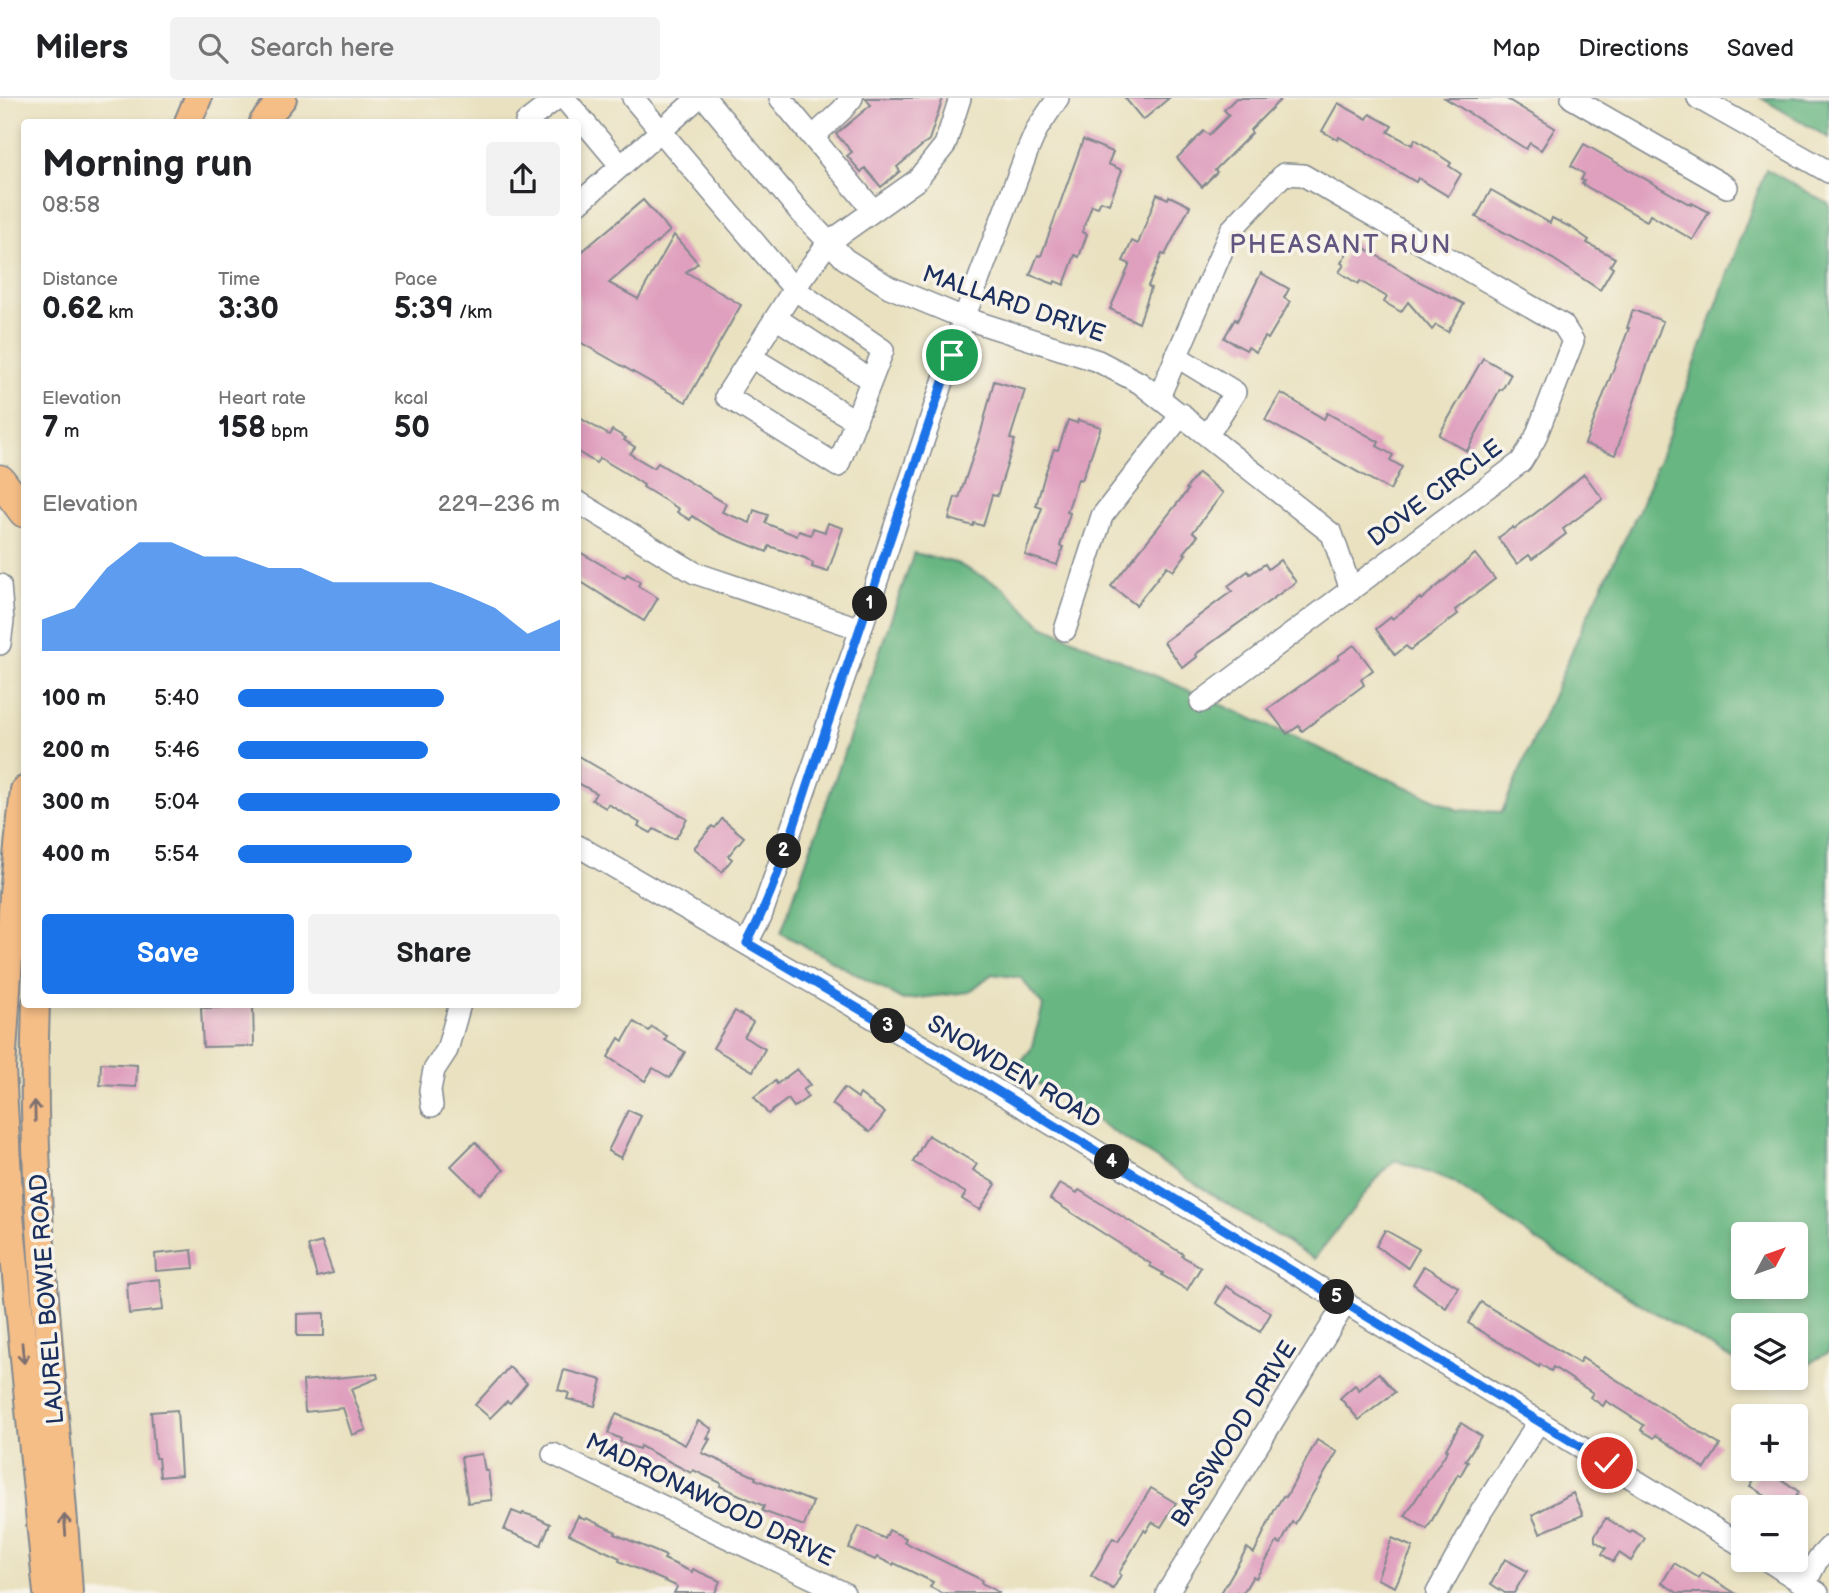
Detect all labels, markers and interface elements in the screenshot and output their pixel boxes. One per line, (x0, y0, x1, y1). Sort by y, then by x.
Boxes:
search box (170, 17, 660, 80)
text: Milers (35, 28, 128, 68)
icon: search (194, 29, 232, 67)
text: Search here (250, 33, 394, 64)
text: Map (1492, 34, 1540, 63)
text: Directions (1578, 34, 1689, 63)
text: Saved (1727, 34, 1794, 63)
text: Morning run (42, 142, 253, 187)
button: share (486, 142, 560, 216)
text: 08:58 (42, 191, 100, 219)
district label: PHEASANT RUN (1229, 230, 1453, 261)
street label: MALLARD DRIVE (919, 259, 1109, 349)
text: Distance (42, 268, 118, 291)
text: Time (218, 268, 260, 291)
text: Pace (394, 268, 437, 291)
text: 0.62 (42, 291, 103, 327)
text: 3:30 (218, 291, 279, 327)
text: 5:39 (394, 291, 454, 327)
text: km (103, 301, 134, 324)
text: /km (454, 301, 492, 324)
pin (922, 325, 982, 385)
icon: arrive (933, 336, 971, 374)
text: Elevation (42, 387, 121, 410)
text: Heart rate (218, 387, 306, 410)
text: kcal (394, 387, 428, 410)
text: 7 (42, 410, 59, 446)
text: 158 (218, 410, 266, 446)
text: 50 (394, 410, 430, 446)
text: m (59, 420, 79, 443)
text: bpm (266, 420, 309, 443)
street label: DOVE CIRCLE (1362, 433, 1508, 553)
text: Elevation (42, 490, 138, 518)
text: 229–236 m (438, 490, 560, 518)
pin: 1 (852, 587, 888, 622)
text: 1 (866, 592, 874, 615)
text: 100 m (42, 684, 106, 712)
text: 5:40 (154, 684, 199, 712)
text: 200 m (42, 736, 110, 764)
text: 5:46 (154, 736, 200, 764)
text: 300 m (42, 788, 110, 816)
text: 5:04 (154, 788, 199, 816)
pin: 2 (766, 834, 802, 868)
text: 2 (778, 839, 789, 862)
text: 400 m (42, 840, 110, 868)
text: 5:54 (154, 840, 199, 868)
button: Save (42, 914, 294, 994)
button: Share (308, 914, 560, 994)
pin: 3 (870, 1009, 906, 1044)
street label: SNOWDEN ROAD (922, 1009, 1106, 1135)
text: 3 (882, 1014, 893, 1037)
one-way arrow (28, 1100, 41, 1123)
pin: 4 (1094, 1144, 1130, 1180)
text: 4 (1106, 1150, 1117, 1173)
street label: LAUREL BOWIE ROAD (24, 1173, 70, 1425)
north arrow (1731, 1222, 1808, 1298)
map controls (1731, 1222, 1808, 1572)
pin: 5 (1320, 1280, 1354, 1314)
text: 5 (1331, 1285, 1342, 1308)
button: layers (1731, 1313, 1808, 1390)
street label: BASSWOOD DRIVE (1165, 1336, 1303, 1532)
one-way arrow (17, 1341, 30, 1364)
button: + (1731, 1404, 1808, 1481)
street label: MADRONAWOOD DRIVE (581, 1427, 839, 1573)
pin (1577, 1433, 1637, 1493)
icon: check (1588, 1444, 1626, 1482)
button: − (1731, 1495, 1808, 1572)
one-way arrow (58, 1514, 71, 1537)

